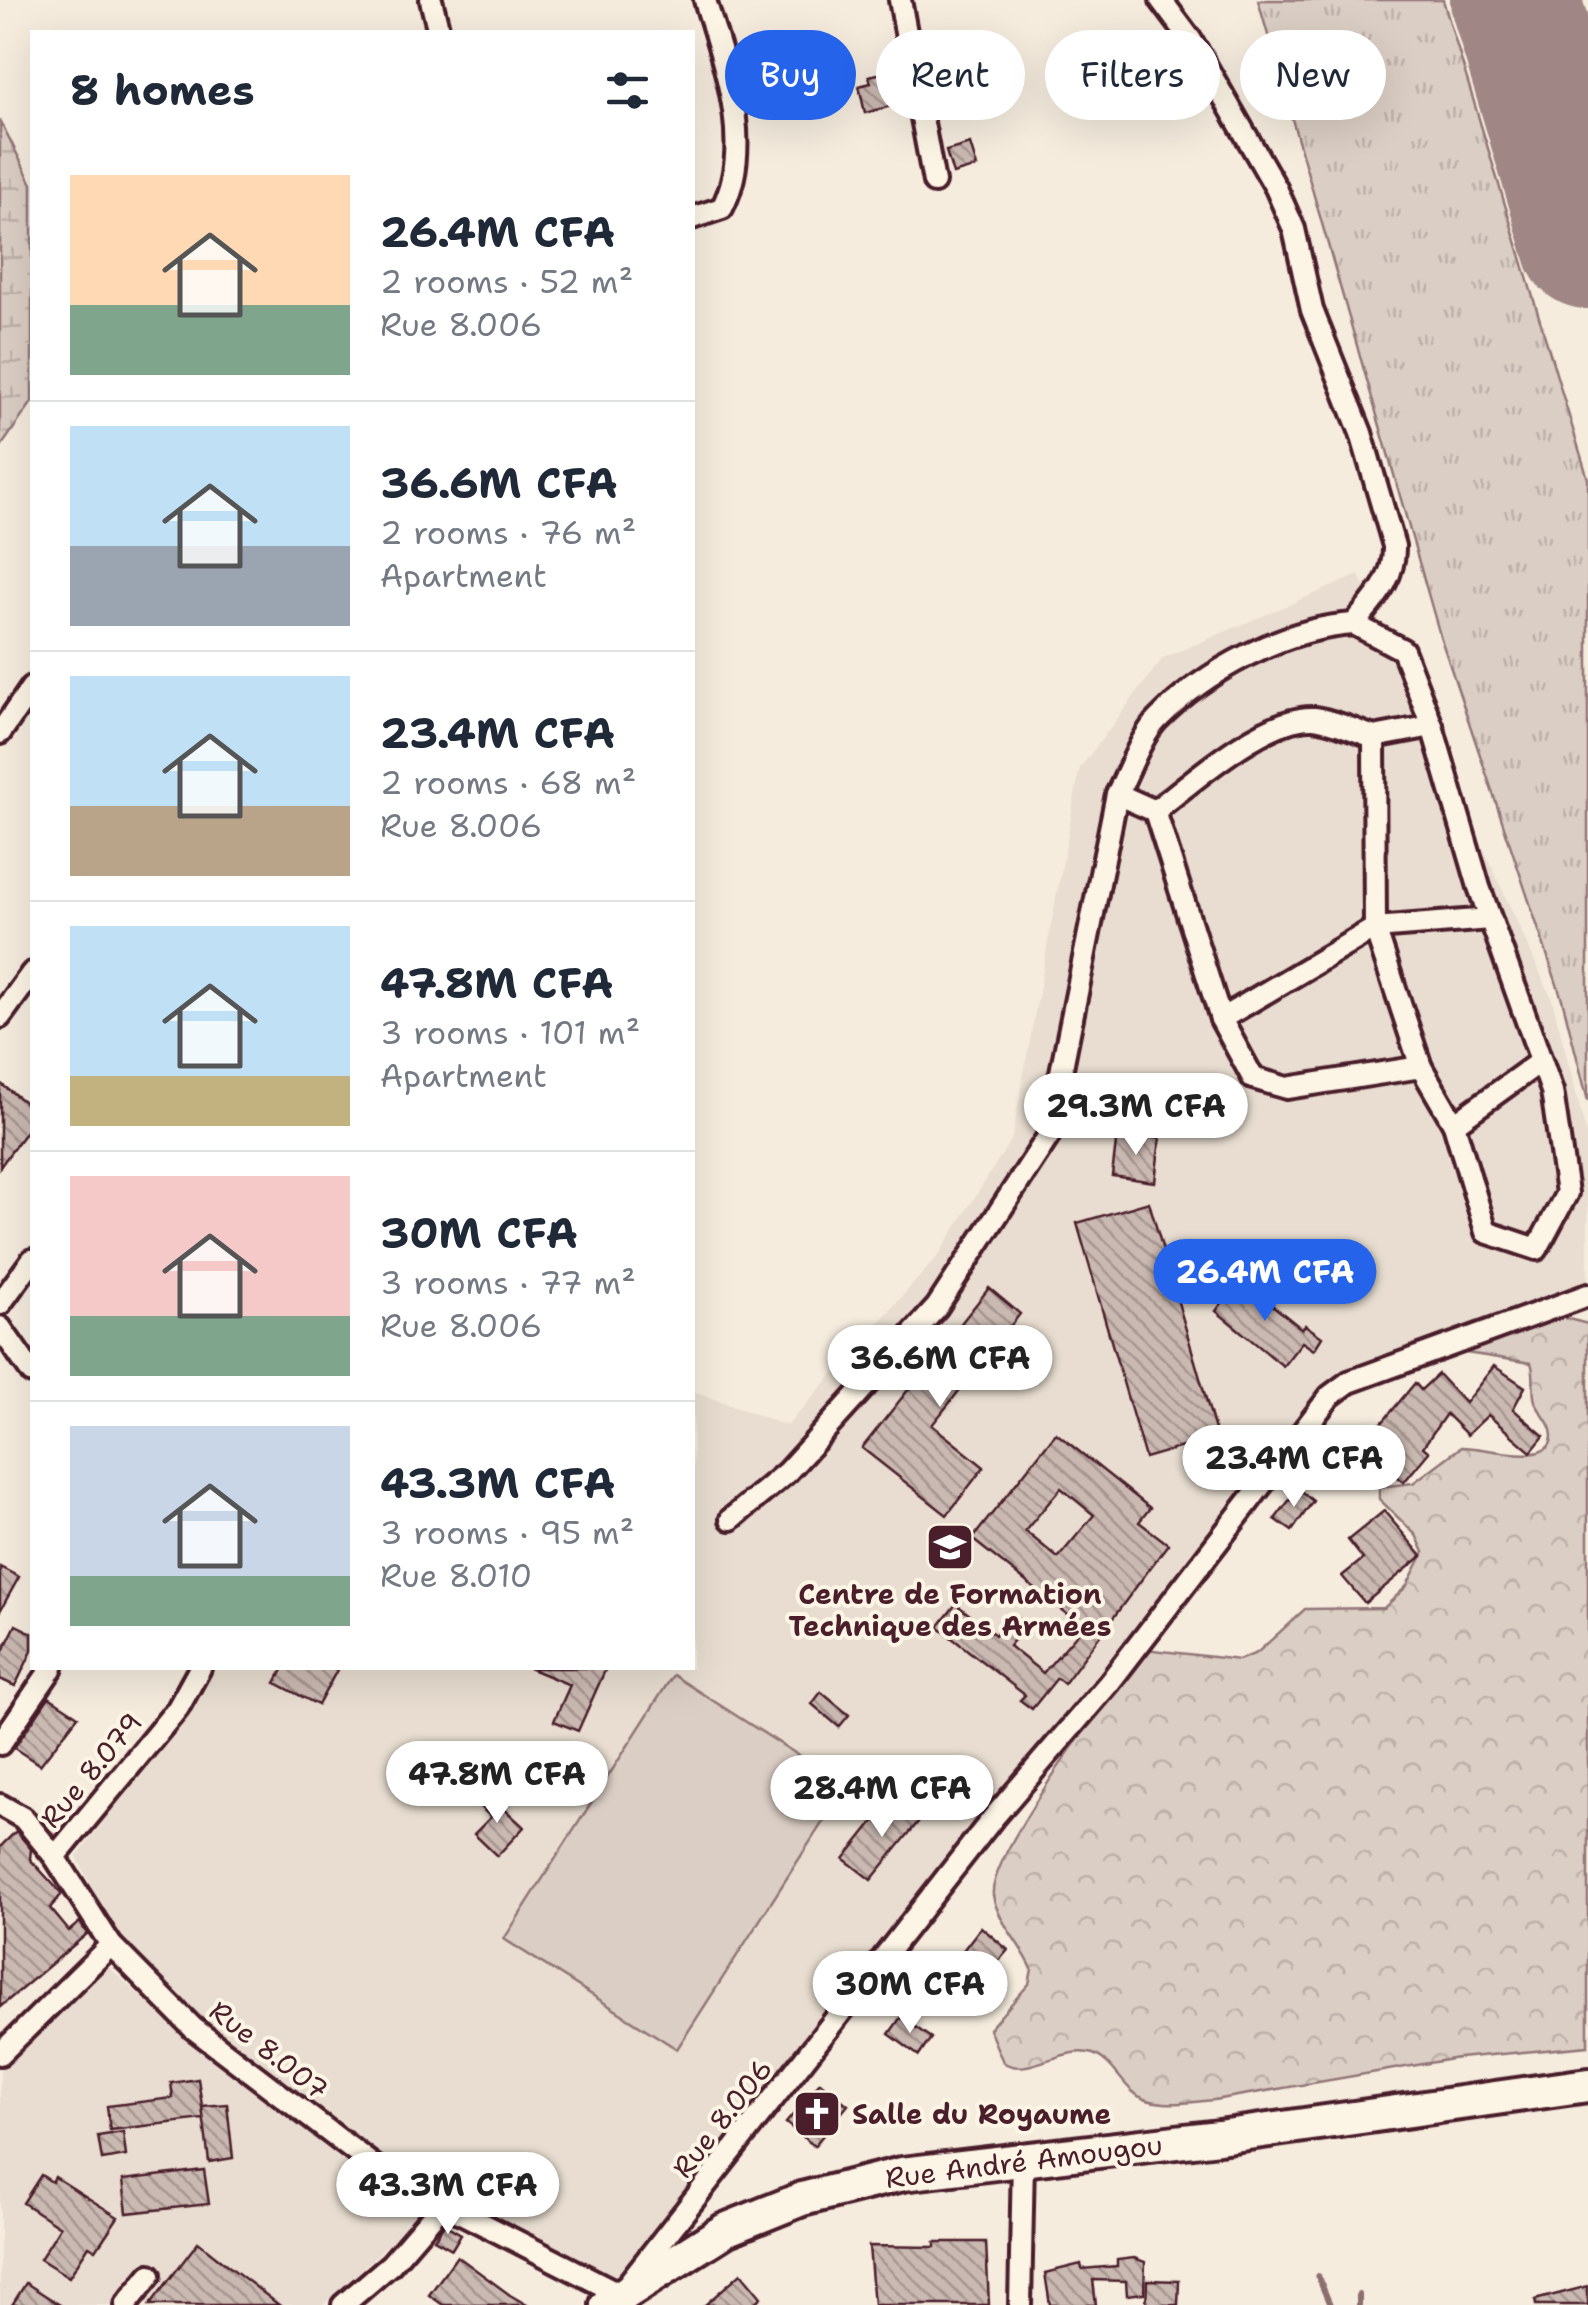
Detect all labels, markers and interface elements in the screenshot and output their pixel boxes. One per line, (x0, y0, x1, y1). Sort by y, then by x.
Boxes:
chip: Buy (725, 30, 856, 120)
chip: Rent (876, 30, 1025, 120)
chip: Filters (1045, 30, 1220, 120)
chip: New (1240, 30, 1386, 120)
text: 8 homes (70, 62, 255, 118)
icon: filters (600, 63, 655, 118)
text: 26.4M CFA (380, 204, 615, 260)
icon: home (150, 215, 270, 335)
text: 2 rooms · 52 m² (380, 260, 633, 303)
text: Rue 8.006 (380, 303, 542, 346)
text: 36.6M CFA (380, 455, 618, 511)
icon: home (150, 466, 270, 586)
text: 2 rooms · 76 m² (380, 511, 636, 554)
text: Apartment (380, 554, 547, 597)
text: 23.4M CFA (380, 705, 615, 761)
icon: home (150, 716, 270, 836)
text: 2 rooms · 68 m² (380, 761, 636, 804)
text: Rue 8.006 (380, 804, 542, 847)
text: 47.8M CFA (380, 955, 614, 1011)
icon: home (150, 966, 270, 1086)
text: 3 rooms · 101 m² (380, 1011, 640, 1054)
text: Apartment (380, 1054, 547, 1097)
pin: 29.3M CFA (1022, 1073, 1250, 1158)
text: 29.3M CFA (1046, 1084, 1226, 1127)
text: 30M CFA (380, 1205, 578, 1261)
icon: home (150, 1216, 270, 1336)
pin: 26.4M CFA (1151, 1239, 1379, 1324)
text: 26.4M CFA (1175, 1250, 1355, 1293)
text: 3 rooms · 77 m² (380, 1261, 636, 1304)
text: Rue 8.006 (380, 1304, 542, 1347)
pin: 36.6M CFA (826, 1325, 1054, 1410)
text: 36.6M CFA (849, 1336, 1031, 1379)
pin: 23.4M CFA (1180, 1425, 1408, 1510)
text: 23.4M CFA (1204, 1436, 1384, 1479)
text: 43.3M CFA (380, 1455, 616, 1511)
icon: home (150, 1466, 270, 1586)
text: 3 rooms · 95 m² (380, 1511, 634, 1554)
school or university icon: Centre de Formation Technique des Armées (924, 1521, 976, 1573)
text: Rue 8.010 (380, 1554, 532, 1597)
place label: Centre de Formation Technique des Armées (789, 1575, 1111, 1645)
street label: Rue 8.079 (31, 1704, 151, 1836)
pin: 47.8M CFA (383, 1741, 611, 1826)
text: 47.8M CFA (408, 1752, 586, 1795)
pin: 28.4M CFA (768, 1755, 996, 1840)
text: 28.4M CFA (792, 1766, 972, 1809)
pin: 30M CFA (818, 1951, 1002, 2036)
text: 30M CFA (835, 1962, 985, 2005)
street label: Rue 8.007 (202, 1992, 336, 2108)
street label: Rue 8.006 (663, 2050, 781, 2186)
church icon: Salle du Royaume (791, 2088, 843, 2140)
place label: Salle du Royaume (852, 2095, 1111, 2133)
street label: Rue André Amougou (883, 2125, 1165, 2197)
pin: 43.3M CFA (334, 2152, 562, 2237)
text: 43.3M CFA (358, 2163, 538, 2206)

